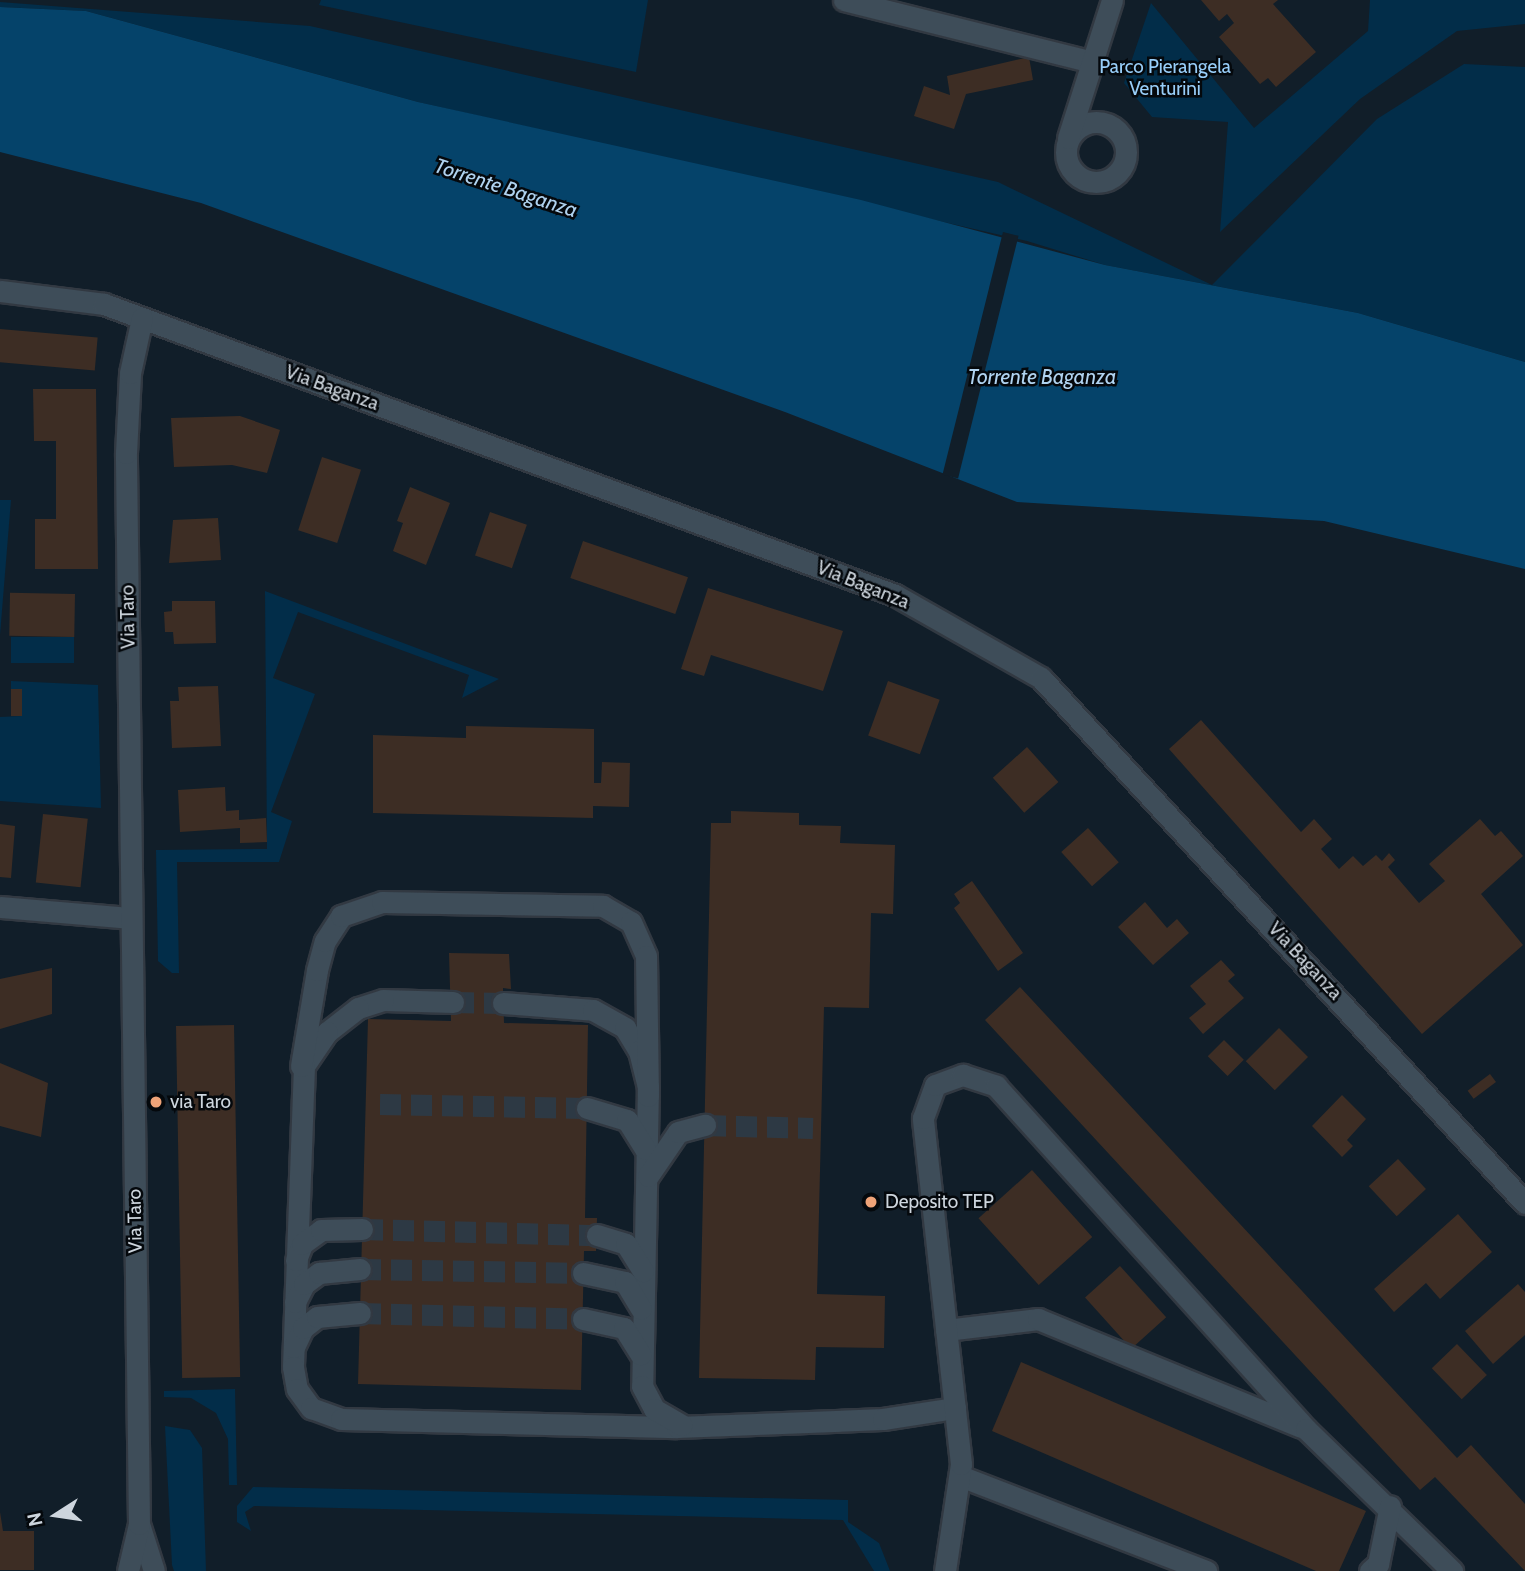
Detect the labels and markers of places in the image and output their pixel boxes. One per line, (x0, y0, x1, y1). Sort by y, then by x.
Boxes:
place label: via Taro (170, 1091, 231, 1113)
marker: via Taro (148, 1094, 164, 1110)
place label: Deposito TEP (885, 1191, 994, 1213)
marker: Deposito TEP (863, 1194, 879, 1210)

